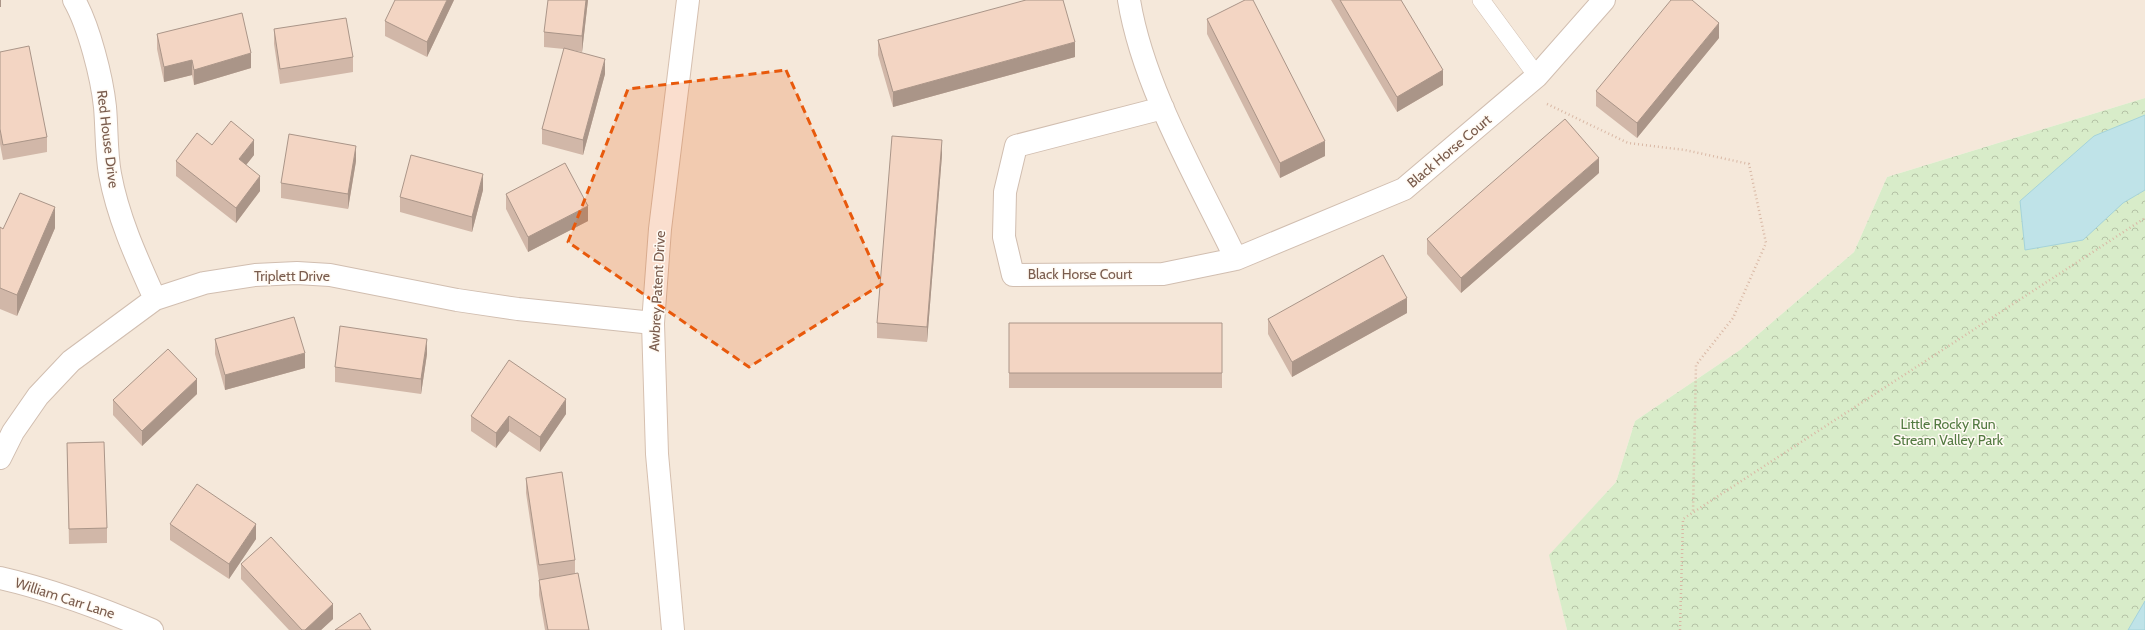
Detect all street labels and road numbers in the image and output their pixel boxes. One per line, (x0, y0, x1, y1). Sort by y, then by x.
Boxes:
street label: Red House Drive (93, 89, 123, 189)
street label: Black Horse Court (1403, 110, 1495, 192)
street label: Awbrey Patent Drive (645, 230, 669, 352)
street label: Black Horse Court (1028, 265, 1133, 283)
street label: Triplett Drive (254, 267, 330, 285)
street label: William Carr Lane (13, 573, 117, 623)

